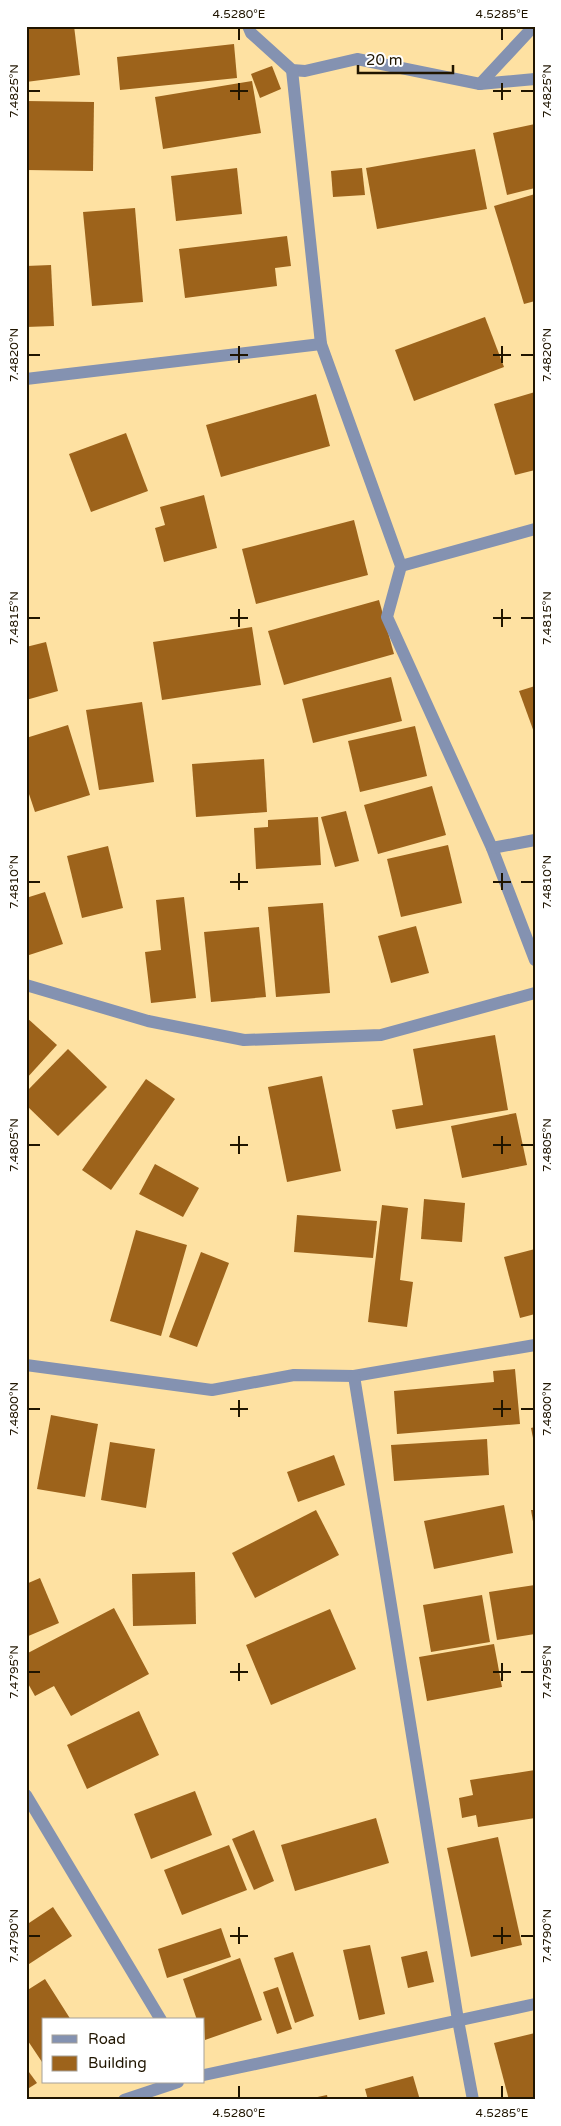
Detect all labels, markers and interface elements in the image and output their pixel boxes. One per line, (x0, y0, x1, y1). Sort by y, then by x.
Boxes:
text: 4.5280°E (213, 7, 266, 21)
text: 4.5285°E (476, 7, 529, 21)
scale bar (358, 42, 454, 74)
text: 20 m (366, 51, 403, 69)
text: 7.4825°N (7, 64, 21, 118)
text: 7.4825°N (540, 64, 554, 118)
text: 7.4820°N (7, 328, 21, 382)
text: 7.4820°N (540, 328, 554, 382)
text: 7.4815°N (7, 591, 21, 645)
text: 7.4815°N (540, 591, 554, 645)
text: 7.4810°N (7, 855, 21, 909)
text: 7.4810°N (540, 855, 554, 909)
text: 7.4805°N (7, 1118, 21, 1172)
text: 7.4805°N (540, 1118, 554, 1172)
text: 7.4800°N (7, 1382, 21, 1436)
text: 7.4800°N (540, 1382, 554, 1436)
text: 7.4795°N (7, 1645, 21, 1699)
text: 7.4795°N (540, 1645, 554, 1699)
text: 7.4790°N (7, 1909, 21, 1963)
text: 7.4790°N (540, 1909, 554, 1963)
legend (42, 2018, 205, 2084)
text: Road (88, 2030, 126, 2048)
text: Building (88, 2054, 147, 2072)
text: 4.5280°E (213, 2106, 266, 2120)
text: 4.5285°E (476, 2106, 529, 2120)

